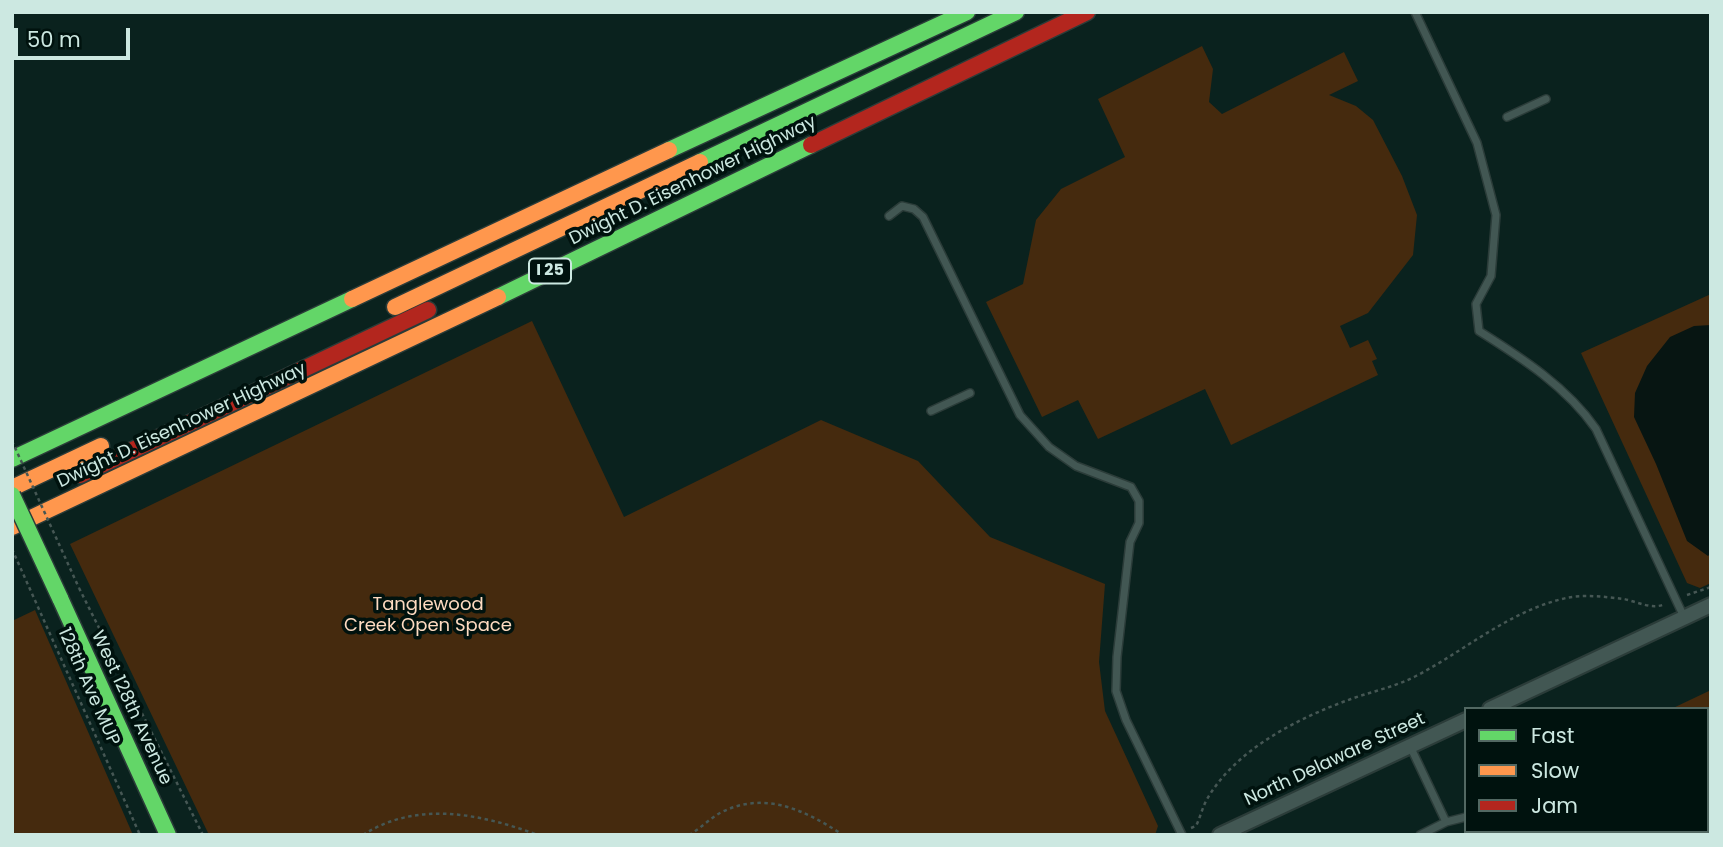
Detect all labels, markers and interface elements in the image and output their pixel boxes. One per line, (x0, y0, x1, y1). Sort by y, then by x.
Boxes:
scale bar (18, 14, 133, 58)
text: 50 m (27, 25, 81, 54)
street label: Dwight D. Eisenhower Highway (566, 112, 820, 250)
road number: I 25 (529, 258, 571, 284)
street label: Dwight D. Eisenhower Highway (54, 359, 310, 493)
park label: Tanglewood Creek Open Space (344, 594, 512, 636)
street label: 128th Ave MUP (52, 625, 124, 749)
street label: West 128th Avenue (86, 628, 176, 788)
legend (1464, 707, 1709, 833)
street label: North Delaware Street (1241, 709, 1429, 811)
text: Fast (1531, 721, 1574, 750)
text: Slow (1531, 756, 1579, 785)
text: Jam (1531, 791, 1578, 820)

